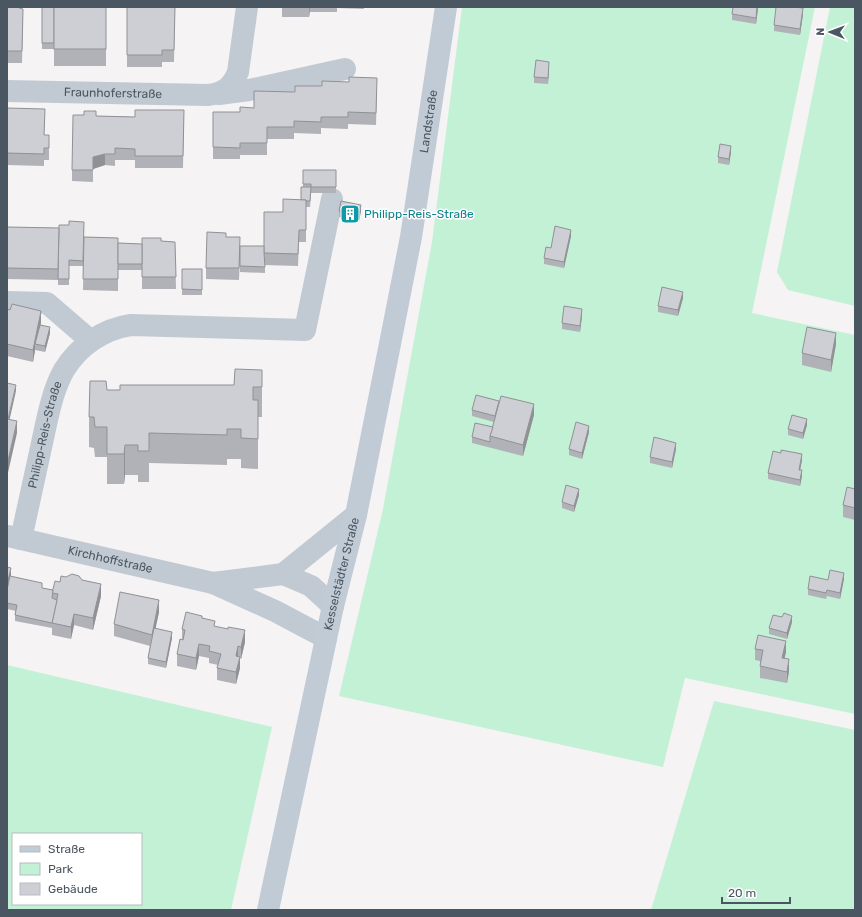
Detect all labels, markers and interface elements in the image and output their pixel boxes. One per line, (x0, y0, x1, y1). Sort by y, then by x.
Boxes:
north arrow (810, 12, 850, 52)
text: N (814, 28, 827, 36)
street label: Fraunhoferstraße (64, 85, 162, 101)
street label: Landstraße (417, 89, 440, 154)
building icon: Philipp-Reis-Straße (339, 203, 361, 225)
place label: Philipp-Reis-Straße (364, 207, 474, 221)
street label: Philipp-Reis-Straße (25, 379, 65, 490)
street label: Kesselstädter Straße (321, 516, 362, 632)
street label: Kirchhoffstraße (67, 543, 154, 576)
legend (12, 833, 142, 905)
text: Straße (48, 842, 85, 856)
text: Park (48, 862, 74, 876)
scale bar (722, 879, 790, 905)
text: Gebäude (48, 882, 98, 896)
text: 20 m (728, 886, 756, 900)

